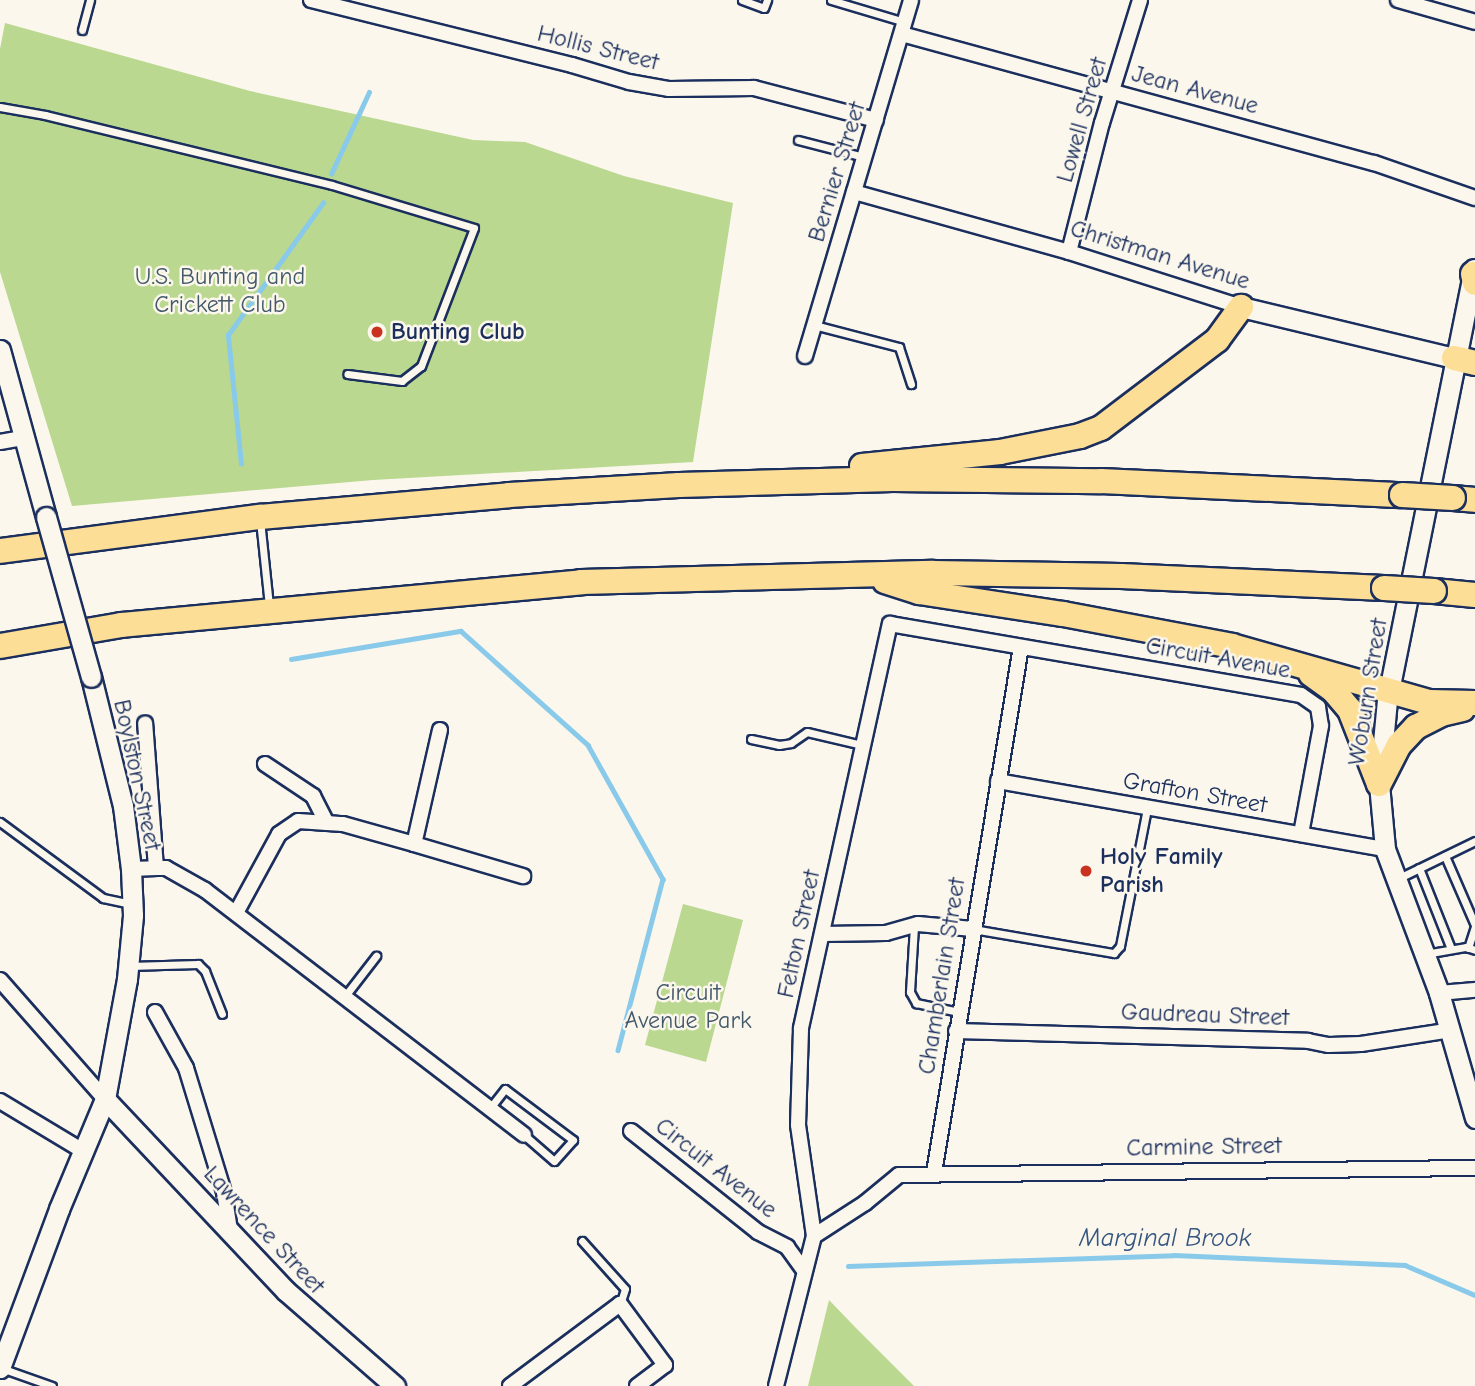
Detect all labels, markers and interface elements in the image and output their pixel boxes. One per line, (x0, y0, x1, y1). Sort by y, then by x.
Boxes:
street label: Hollis Street (534, 19, 662, 77)
street label: Lowell Street (1050, 54, 1114, 186)
street label: Jean Avenue (1129, 59, 1261, 121)
street label: Bernier Street (802, 99, 872, 245)
street label: Christman Avenue (1067, 214, 1253, 296)
park label: U.S. Bunting and Crickett Club (135, 263, 305, 319)
place label: Bunting Club (391, 318, 525, 346)
marker: Bunting Club (369, 324, 385, 340)
street label: Woburn Street (1342, 616, 1394, 768)
street label: Circuit Avenue (1143, 631, 1293, 685)
street label: Boylston Street (107, 697, 167, 853)
street label: Grafton Street (1121, 766, 1269, 820)
place label: Holy Family Parish (1100, 843, 1222, 899)
marker: Holy Family Parish (1078, 863, 1094, 879)
street label: Felton Street (771, 867, 827, 1001)
street label: Chamberlain Street (912, 876, 972, 1076)
park label: Circuit Avenue Park (624, 979, 752, 1035)
street label: Gaudreau Street (1120, 998, 1290, 1032)
street label: Circuit Avenue (650, 1112, 782, 1224)
street label: Carmine Street (1126, 1131, 1282, 1163)
street label: Lawrence Street (197, 1160, 331, 1300)
water label: Marginal Brook (1079, 1223, 1251, 1255)

